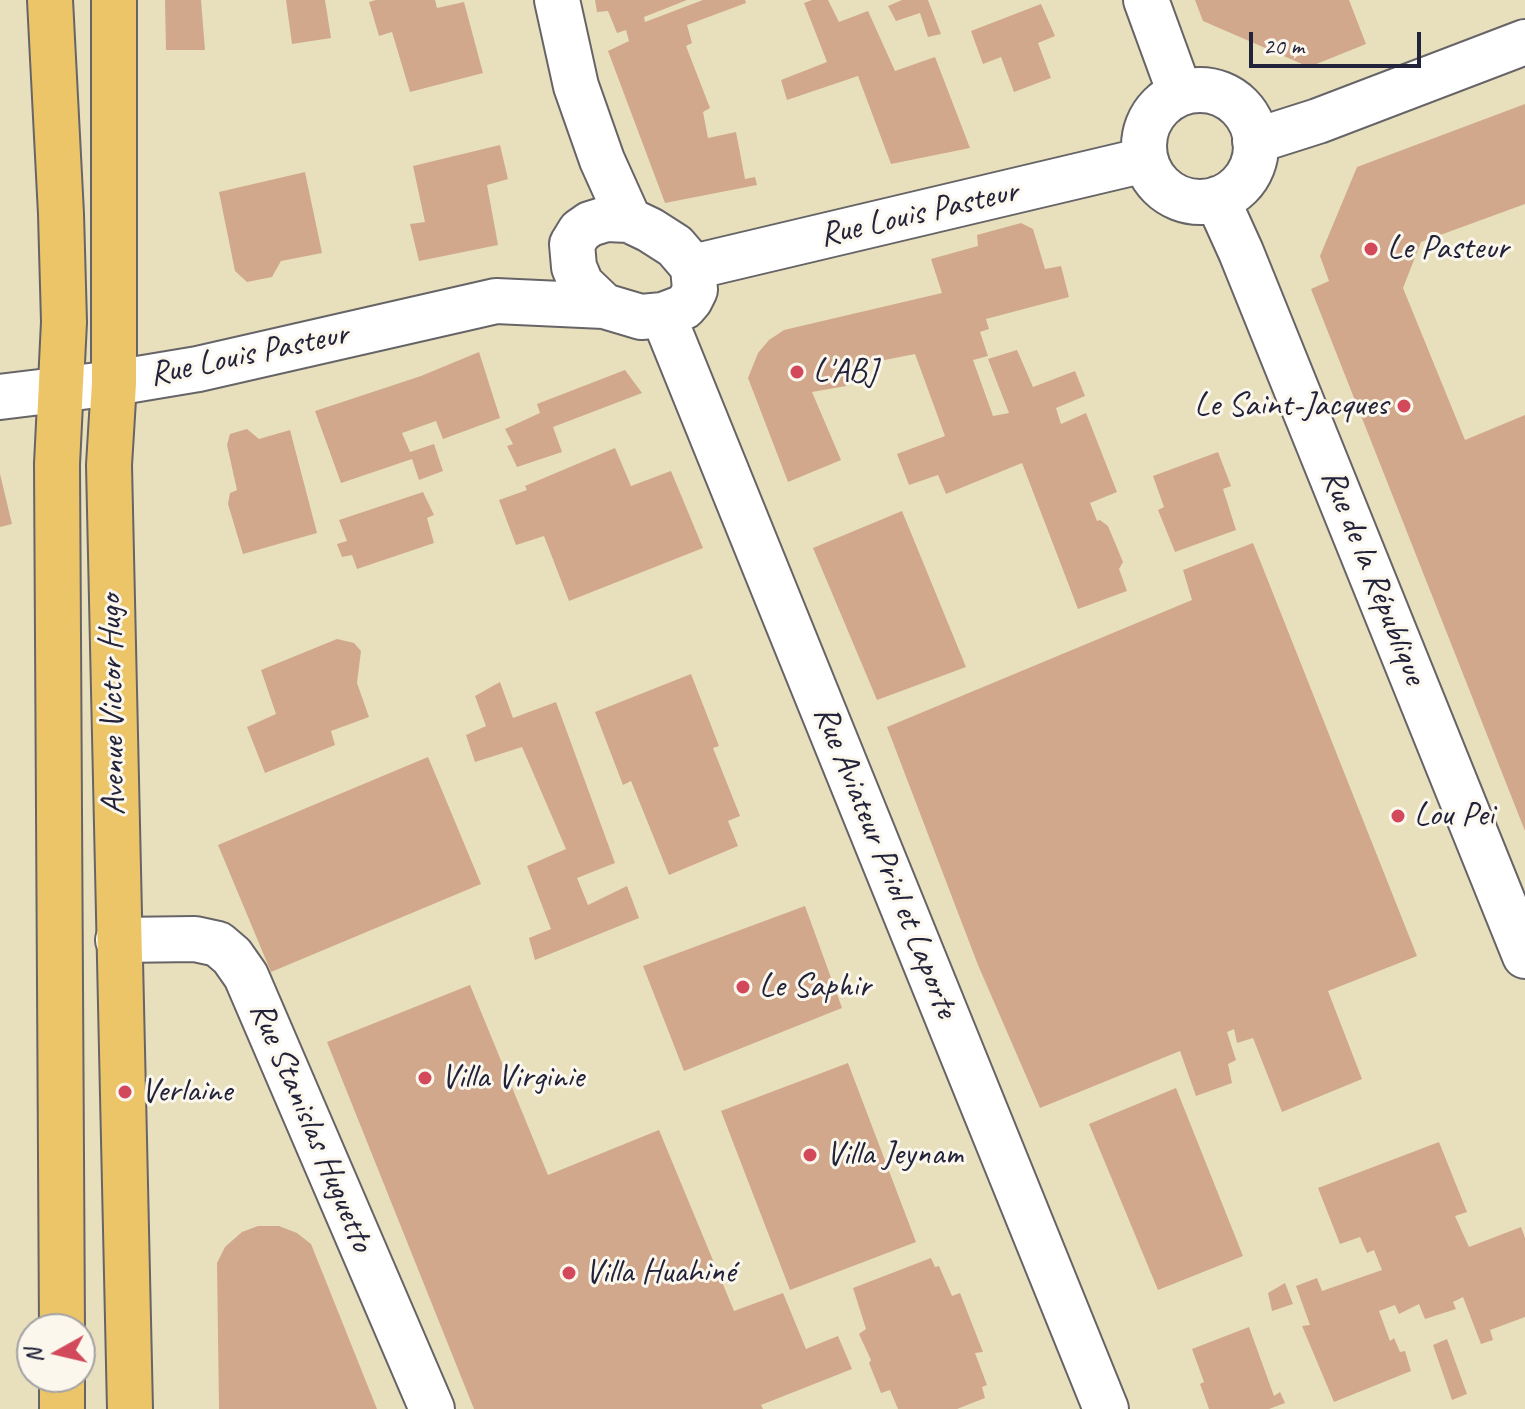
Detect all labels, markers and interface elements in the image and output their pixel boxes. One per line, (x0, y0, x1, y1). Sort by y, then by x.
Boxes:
scale bar (1253, 16, 1425, 66)
text: 20 m (1263, 31, 1304, 61)
street label: Rue Louis Pasteur (816, 171, 1022, 257)
place label: Le Pasteur (1387, 229, 1509, 269)
marker: Le Pasteur (1362, 240, 1380, 258)
street label: Rue Louis Pasteur (146, 314, 352, 396)
place label: L'ABJ (813, 352, 877, 392)
marker: L'ABJ (788, 363, 806, 381)
place label: Le Saint-Jacques (1194, 386, 1388, 426)
marker: Le Saint-Jacques (1395, 397, 1413, 415)
street label: Rue de la République (1311, 464, 1435, 690)
street label: Avenue Victor Hugo (91, 594, 135, 816)
street label: Rue Aviateur Priol et Laporte (804, 700, 966, 1024)
place label: Lou Pei (1414, 796, 1494, 836)
marker: Lou Pei (1389, 807, 1407, 825)
place label: Le Saphir (759, 967, 871, 1007)
marker: Le Saphir (734, 978, 752, 996)
street label: Rue Stanislas Huguetto (240, 996, 382, 1258)
place label: Villa Virginie (441, 1058, 584, 1098)
marker: Villa Virginie (416, 1069, 434, 1087)
place label: Verlaine (141, 1072, 232, 1112)
marker: Verlaine (116, 1083, 134, 1101)
place label: Villa Jeynam (826, 1135, 963, 1175)
marker: Villa Jeynam (801, 1146, 819, 1164)
place label: Villa Huahiné (585, 1253, 735, 1293)
marker: Villa Huahiné (560, 1264, 578, 1282)
north arrow (16, 1313, 96, 1393)
text: N (19, 1347, 49, 1365)

